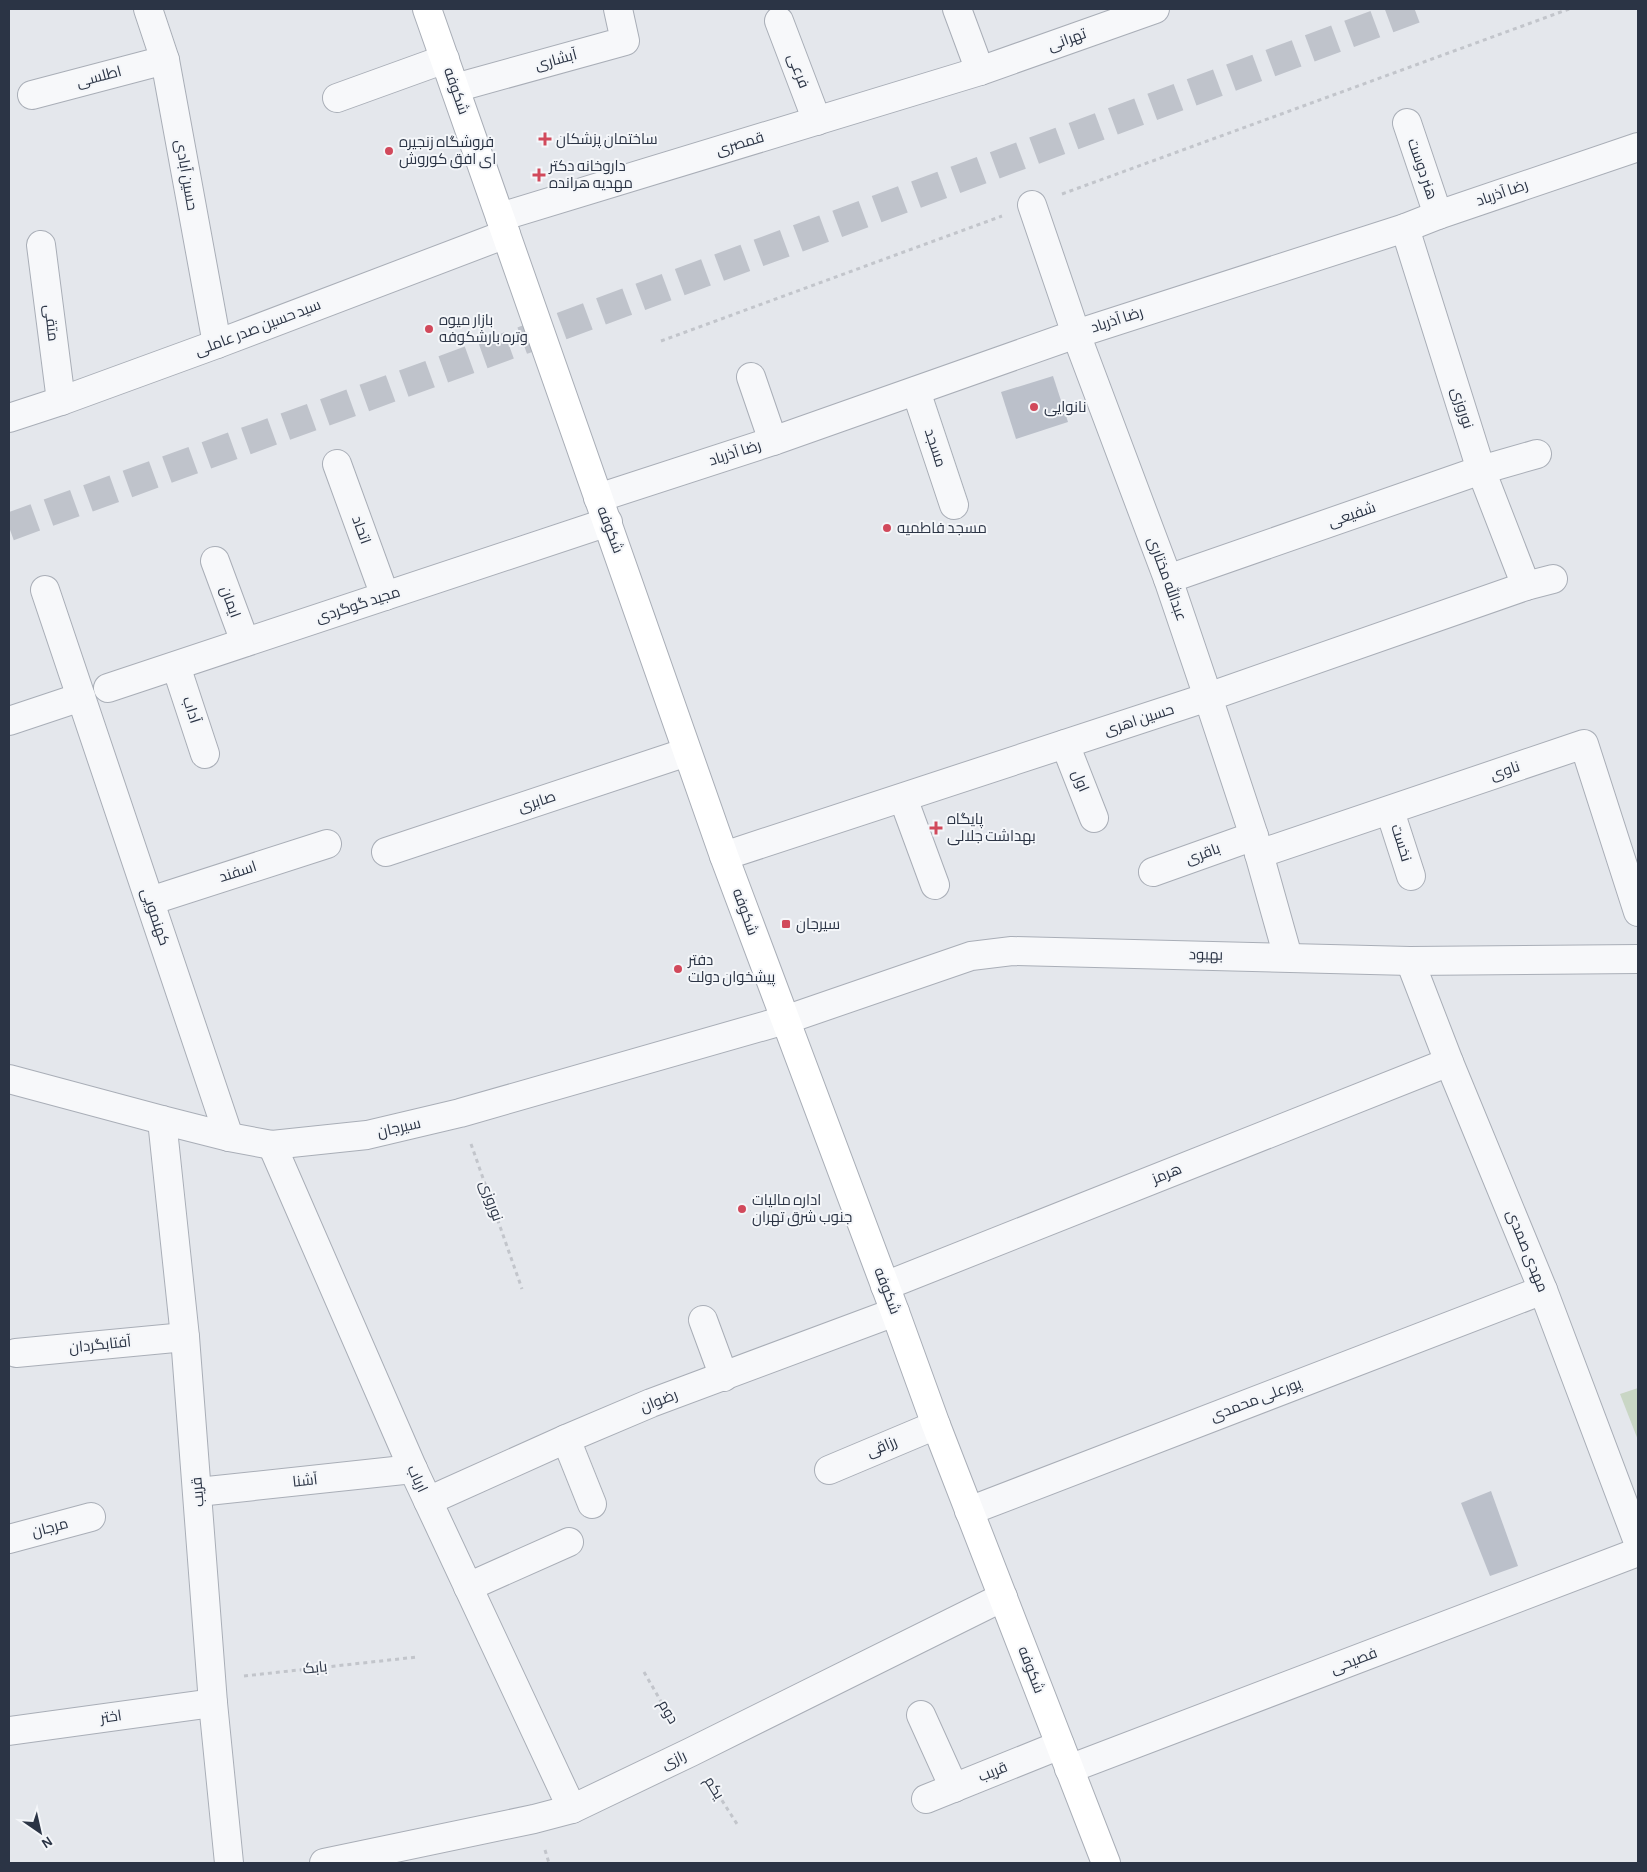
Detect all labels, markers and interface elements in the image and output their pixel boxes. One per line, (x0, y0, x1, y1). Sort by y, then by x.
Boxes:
street label: تهرانی (1046, 26, 1089, 56)
street label: آبشاری (533, 46, 579, 75)
street label: فرعی (783, 52, 811, 91)
street label: اطلسی (75, 64, 124, 92)
street label: شکوفه (440, 65, 472, 117)
street label: قمصری (714, 130, 766, 160)
place label: ساختمان پزشکان (556, 131, 658, 149)
marker: ساختمان پزشکان (538, 132, 552, 146)
place label: فروشگاه زنجیره ای افق کوروش (399, 134, 496, 169)
street label: هنر دوست (1404, 137, 1439, 202)
street label: حسین آبادی (170, 138, 201, 212)
marker: فروشگاه زنجیره ای افق کوروش (383, 145, 395, 157)
place label: داروخانه دکتر مهدیه هرانده (548, 159, 633, 193)
marker: داروخانه دکتر مهدیه هرانده (533, 169, 545, 181)
street label: رضا آذرباد (1474, 176, 1530, 210)
street label: سید حسین صدر عاملی (193, 297, 324, 361)
street label: متقی (39, 304, 61, 342)
street label: رضا آذرباد (1089, 304, 1145, 336)
place label: بازار میوه وتره بارشکوفه (439, 313, 528, 346)
marker: بازار میوه وتره بارشکوفه (423, 323, 435, 335)
street label: نوروزی (1446, 386, 1476, 431)
place label: نانوایی (1044, 400, 1086, 417)
marker: نانوایی (1028, 401, 1040, 413)
street label: مسجد (922, 427, 948, 469)
street label: رضا آذرباد (707, 437, 763, 469)
street label: شفیعی (1326, 499, 1378, 532)
street label: شکوفه (593, 504, 627, 556)
street label: اتحاد (349, 514, 373, 546)
place label: مسجد فاطمیه (897, 521, 987, 536)
marker: مسجد فاطمیه (881, 522, 893, 534)
street label: عبدالله مختاری (1143, 534, 1192, 624)
street label: ایمان (215, 584, 243, 621)
street label: مجید گوگردی (314, 584, 403, 628)
street label: آداب (180, 694, 203, 725)
street label: حسین اهری (1102, 702, 1176, 740)
street label: ناوی (1488, 759, 1522, 785)
street label: اول (1068, 768, 1091, 794)
street label: صابری (516, 789, 558, 817)
place label: پایگاه بهداشت جلالی (947, 812, 1036, 846)
marker: پایگاه بهداشت جلالی (929, 821, 943, 835)
street label: نخست (1388, 823, 1414, 863)
street label: باقری (1184, 841, 1223, 869)
street label: اسفند (217, 859, 259, 885)
street label: کهنمویی (136, 886, 172, 948)
street label: شکوفه (729, 886, 761, 938)
place label: سیرجان (796, 917, 840, 934)
marker: سیرجان (780, 918, 792, 930)
street label: بهبود (1189, 947, 1223, 965)
place label: دفتر پیشخوان دولت (687, 953, 775, 987)
marker: دفتر پیشخوان دولت (672, 963, 684, 975)
street label: سیرجان (376, 1116, 423, 1142)
street label: هرمز (1149, 1161, 1184, 1188)
street label: نوروزی (475, 1179, 505, 1224)
place label: اداره مالیات جنوب شرق تهران (752, 1193, 852, 1227)
marker: اداره مالیات جنوب شرق تهران (736, 1203, 748, 1215)
street label: مهدی صمدی (1502, 1208, 1550, 1295)
street label: شکوفه (870, 1265, 904, 1317)
street label: آفتابگردان (68, 1333, 132, 1358)
street label: پورعلی محمدی (1208, 1376, 1304, 1426)
street label: رضوان (638, 1387, 681, 1417)
street label: رزاقی (865, 1434, 900, 1462)
street label: ارباب (403, 1463, 430, 1495)
street label: آشنا (292, 1471, 318, 1490)
street label: قریب (189, 1476, 208, 1508)
street label: مرجان (30, 1516, 70, 1542)
street label: شکوفه (1014, 1644, 1048, 1696)
street label: فصیحی (1329, 1645, 1380, 1679)
street label: بابک (302, 1659, 328, 1677)
street label: دوم (654, 1698, 681, 1727)
street label: اختر (98, 1708, 123, 1727)
street label: رازی (659, 1748, 690, 1774)
street label: قریب (976, 1759, 1010, 1785)
street label: یکم (700, 1774, 727, 1803)
north arrow (15, 1807, 65, 1857)
text: N (39, 1833, 55, 1850)

